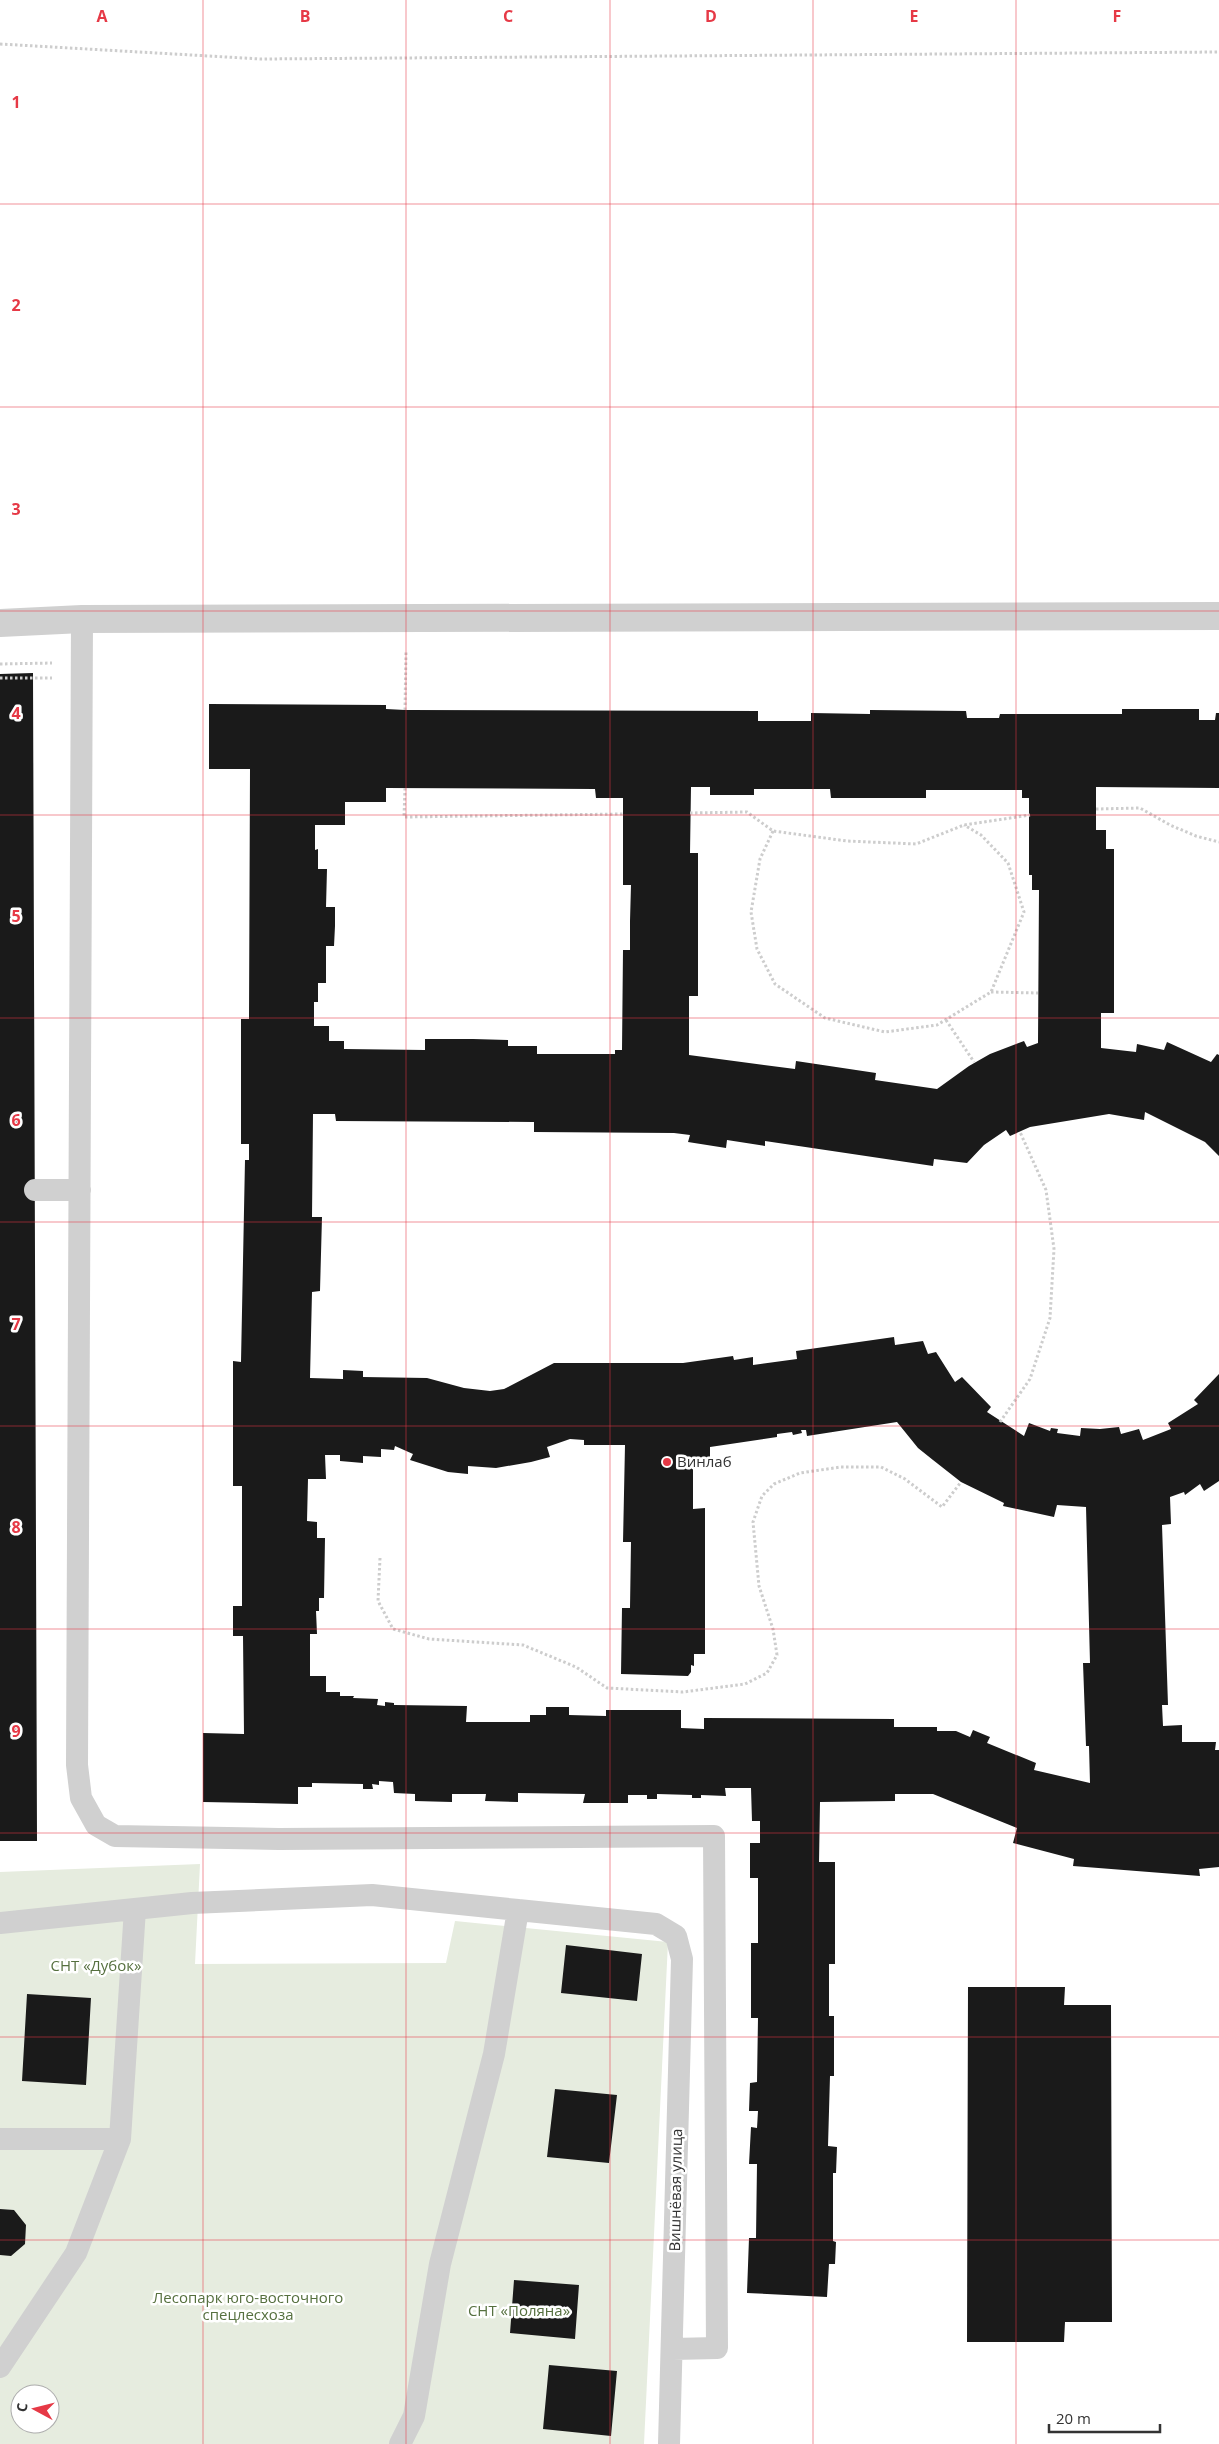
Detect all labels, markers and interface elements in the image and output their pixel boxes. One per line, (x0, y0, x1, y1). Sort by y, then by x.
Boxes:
text: A (96, 5, 108, 27)
text: B (300, 5, 310, 27)
text: C (503, 5, 513, 27)
text: D (705, 5, 717, 27)
text: E (910, 5, 919, 27)
text: F (1113, 5, 1121, 27)
text: 1 (11, 91, 21, 113)
text: 2 (11, 294, 21, 316)
text: 3 (11, 498, 21, 520)
text: 4 (11, 702, 21, 724)
text: 5 (11, 905, 21, 927)
text: 6 (11, 1109, 21, 1131)
text: 7 (11, 1313, 21, 1335)
place label: Винлаб (677, 1451, 732, 1471)
marker: Винлаб (661, 1456, 673, 1468)
text: 8 (11, 1516, 21, 1538)
text: 9 (11, 1720, 21, 1742)
park label: СНТ «Дубок» (50, 1955, 142, 1975)
street label: Вишнёвая улица (664, 2128, 686, 2252)
park label: Лесопарк юго-восточного спецлесхоза (153, 2287, 343, 2324)
park label: СНТ «Поляна» (468, 2300, 570, 2320)
north arrow (10, 2384, 60, 2434)
text: С (12, 2402, 32, 2413)
scale bar (1049, 2402, 1160, 2434)
text: 20 m (1056, 2408, 1091, 2428)

